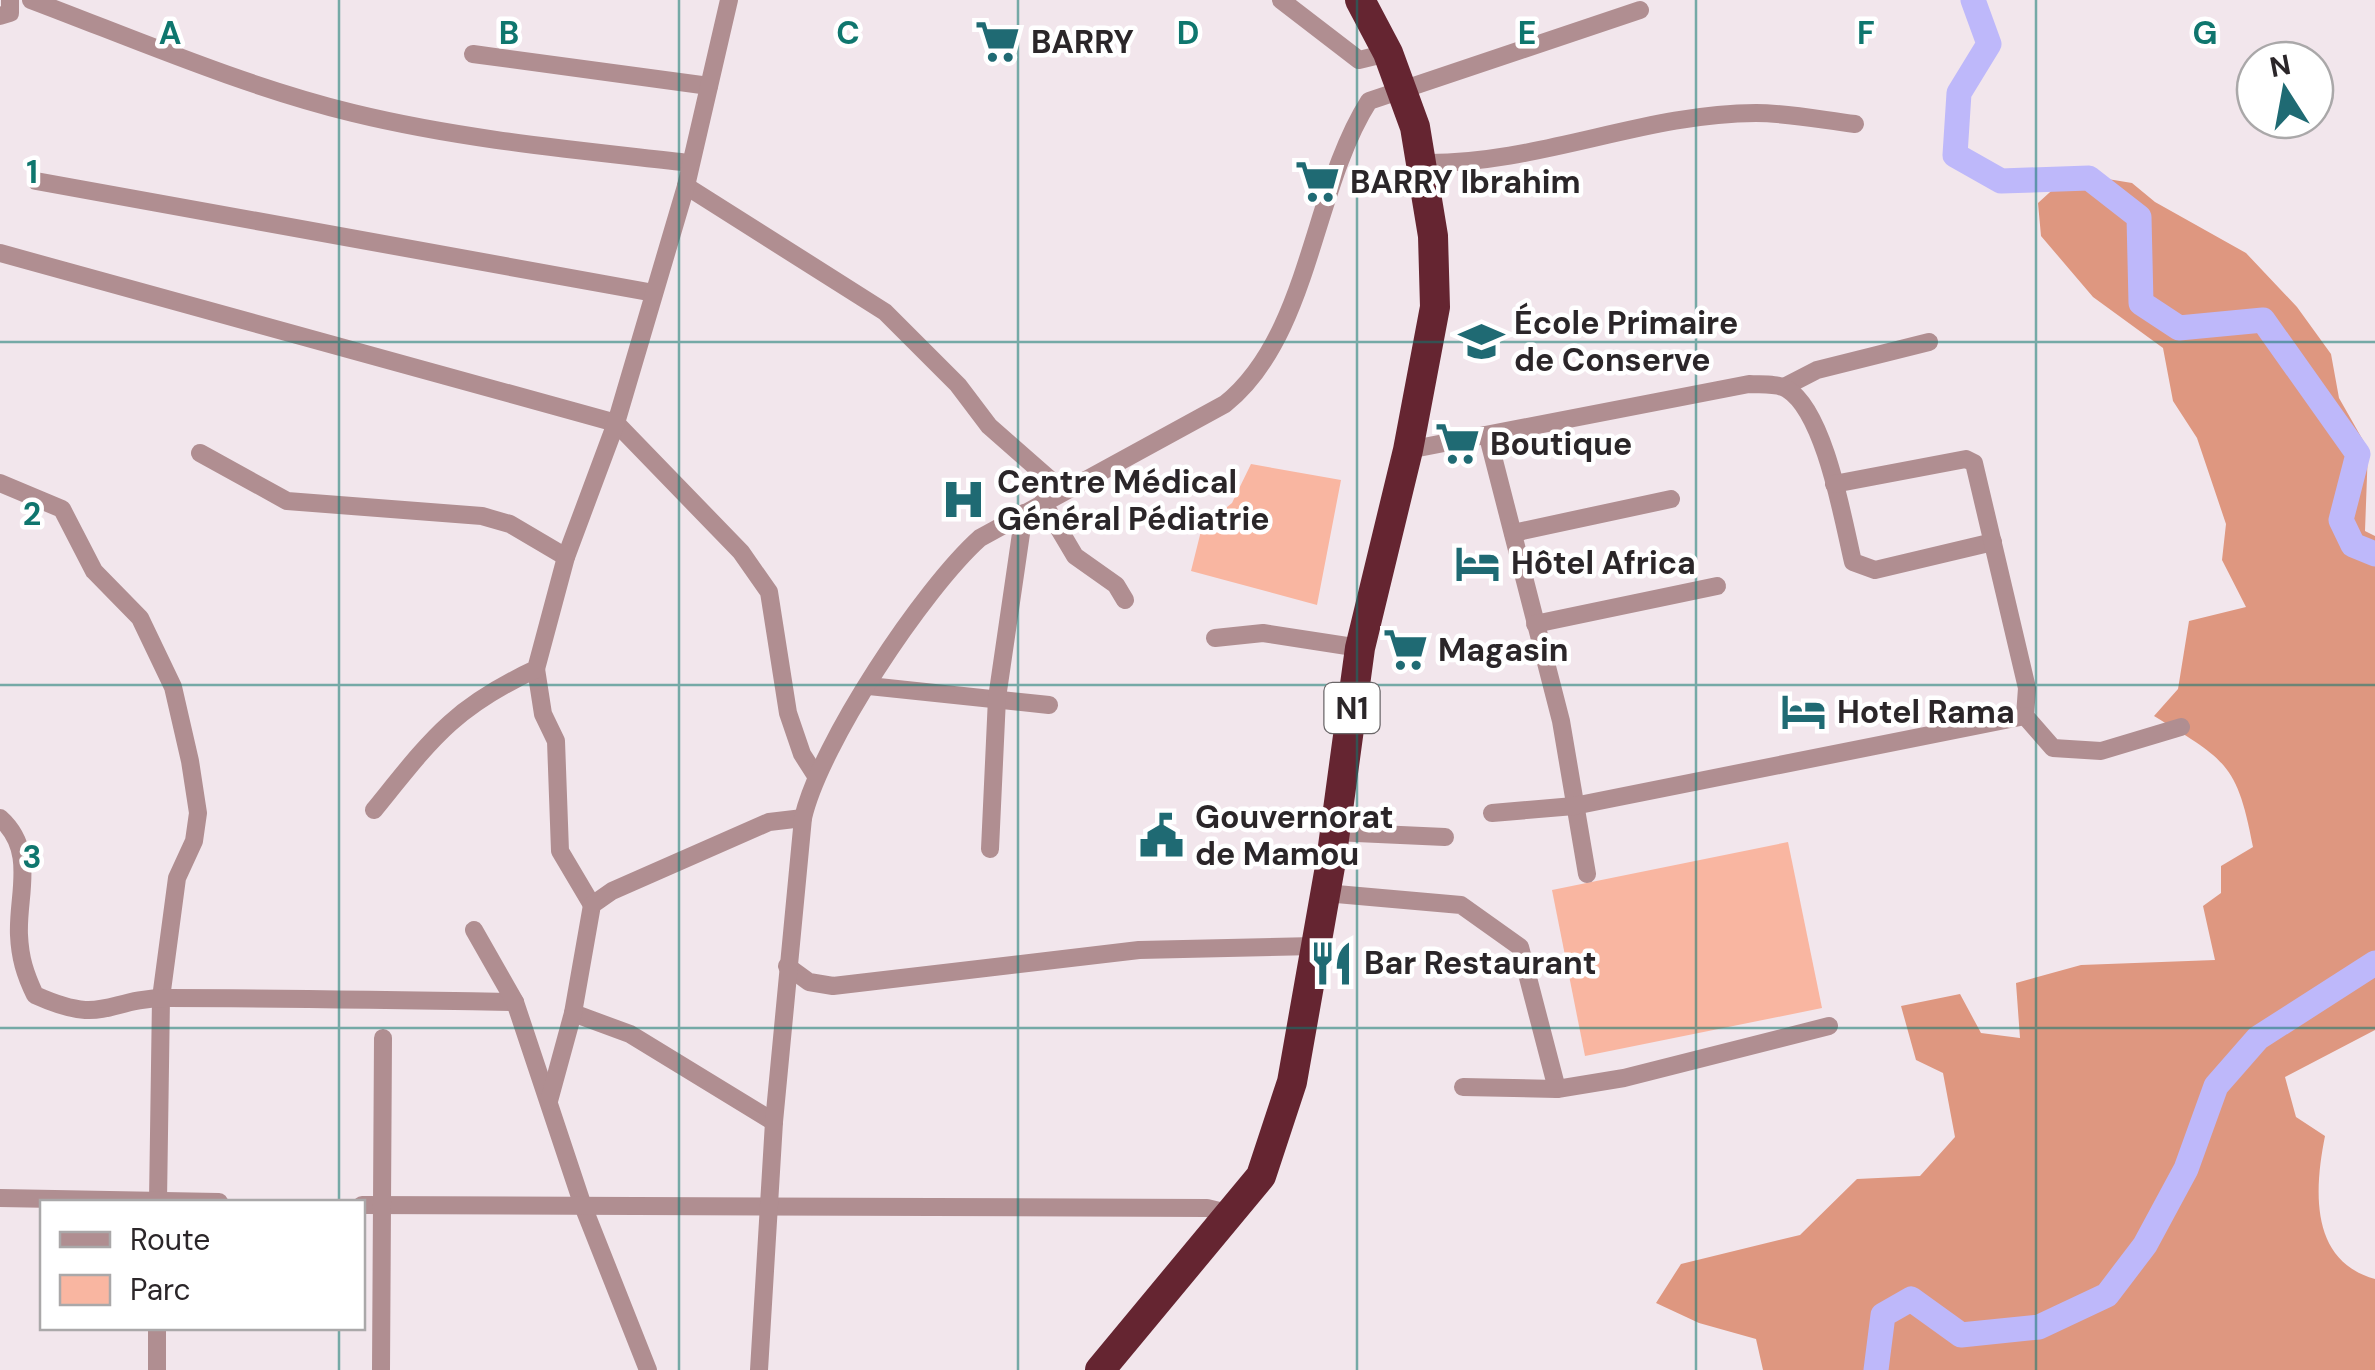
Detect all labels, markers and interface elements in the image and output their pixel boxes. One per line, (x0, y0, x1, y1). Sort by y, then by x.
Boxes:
text: A (159, 12, 181, 54)
text: B (499, 12, 519, 54)
text: C (836, 12, 860, 54)
text: D (1177, 12, 1199, 54)
text: E (1518, 12, 1536, 54)
text: F (1857, 12, 1875, 54)
text: G (2193, 12, 2217, 54)
supermarket icon: BARRY (974, 18, 1022, 66)
place label: BARRY (1031, 21, 1134, 63)
north arrow (2235, 40, 2335, 140)
text: N (2267, 46, 2294, 86)
text: 1 (26, 151, 38, 193)
supermarket icon: BARRY Ibrahim (1293, 158, 1341, 206)
place label: BARRY Ibrahim (1350, 161, 1581, 203)
place label: École Primaire de Conserve (1514, 302, 1738, 381)
school or university icon: École Primaire de Conserve (1457, 317, 1505, 365)
supermarket icon: Boutique (1433, 420, 1481, 468)
place label: Boutique (1490, 423, 1632, 465)
place label: Centre Médical Général Pédiatrie (997, 461, 1269, 540)
hospital icon: Centre Médical Général Pédiatrie (940, 476, 988, 524)
text: 2 (23, 493, 41, 535)
hotel icon: Hôtel Africa (1454, 539, 1502, 587)
place label: Hôtel Africa (1511, 542, 1696, 584)
supermarket icon: Magasin (1381, 626, 1429, 674)
place label: Magasin (1438, 629, 1568, 671)
road number: N1 (1324, 683, 1380, 733)
hotel icon: Hotel Rama (1780, 688, 1828, 736)
place label: Hotel Rama (1837, 691, 2015, 733)
place label: Gouvernorat de Mamou (1195, 796, 1394, 875)
public building icon: Gouvernorat de Mamou (1138, 811, 1186, 859)
text: 3 (22, 836, 42, 878)
restaurant icon: Bar Restaurant (1307, 939, 1355, 987)
place label: Bar Restaurant (1364, 942, 1597, 984)
legend (40, 1200, 365, 1330)
text: Route (130, 1220, 210, 1259)
text: Parc (130, 1270, 191, 1309)

